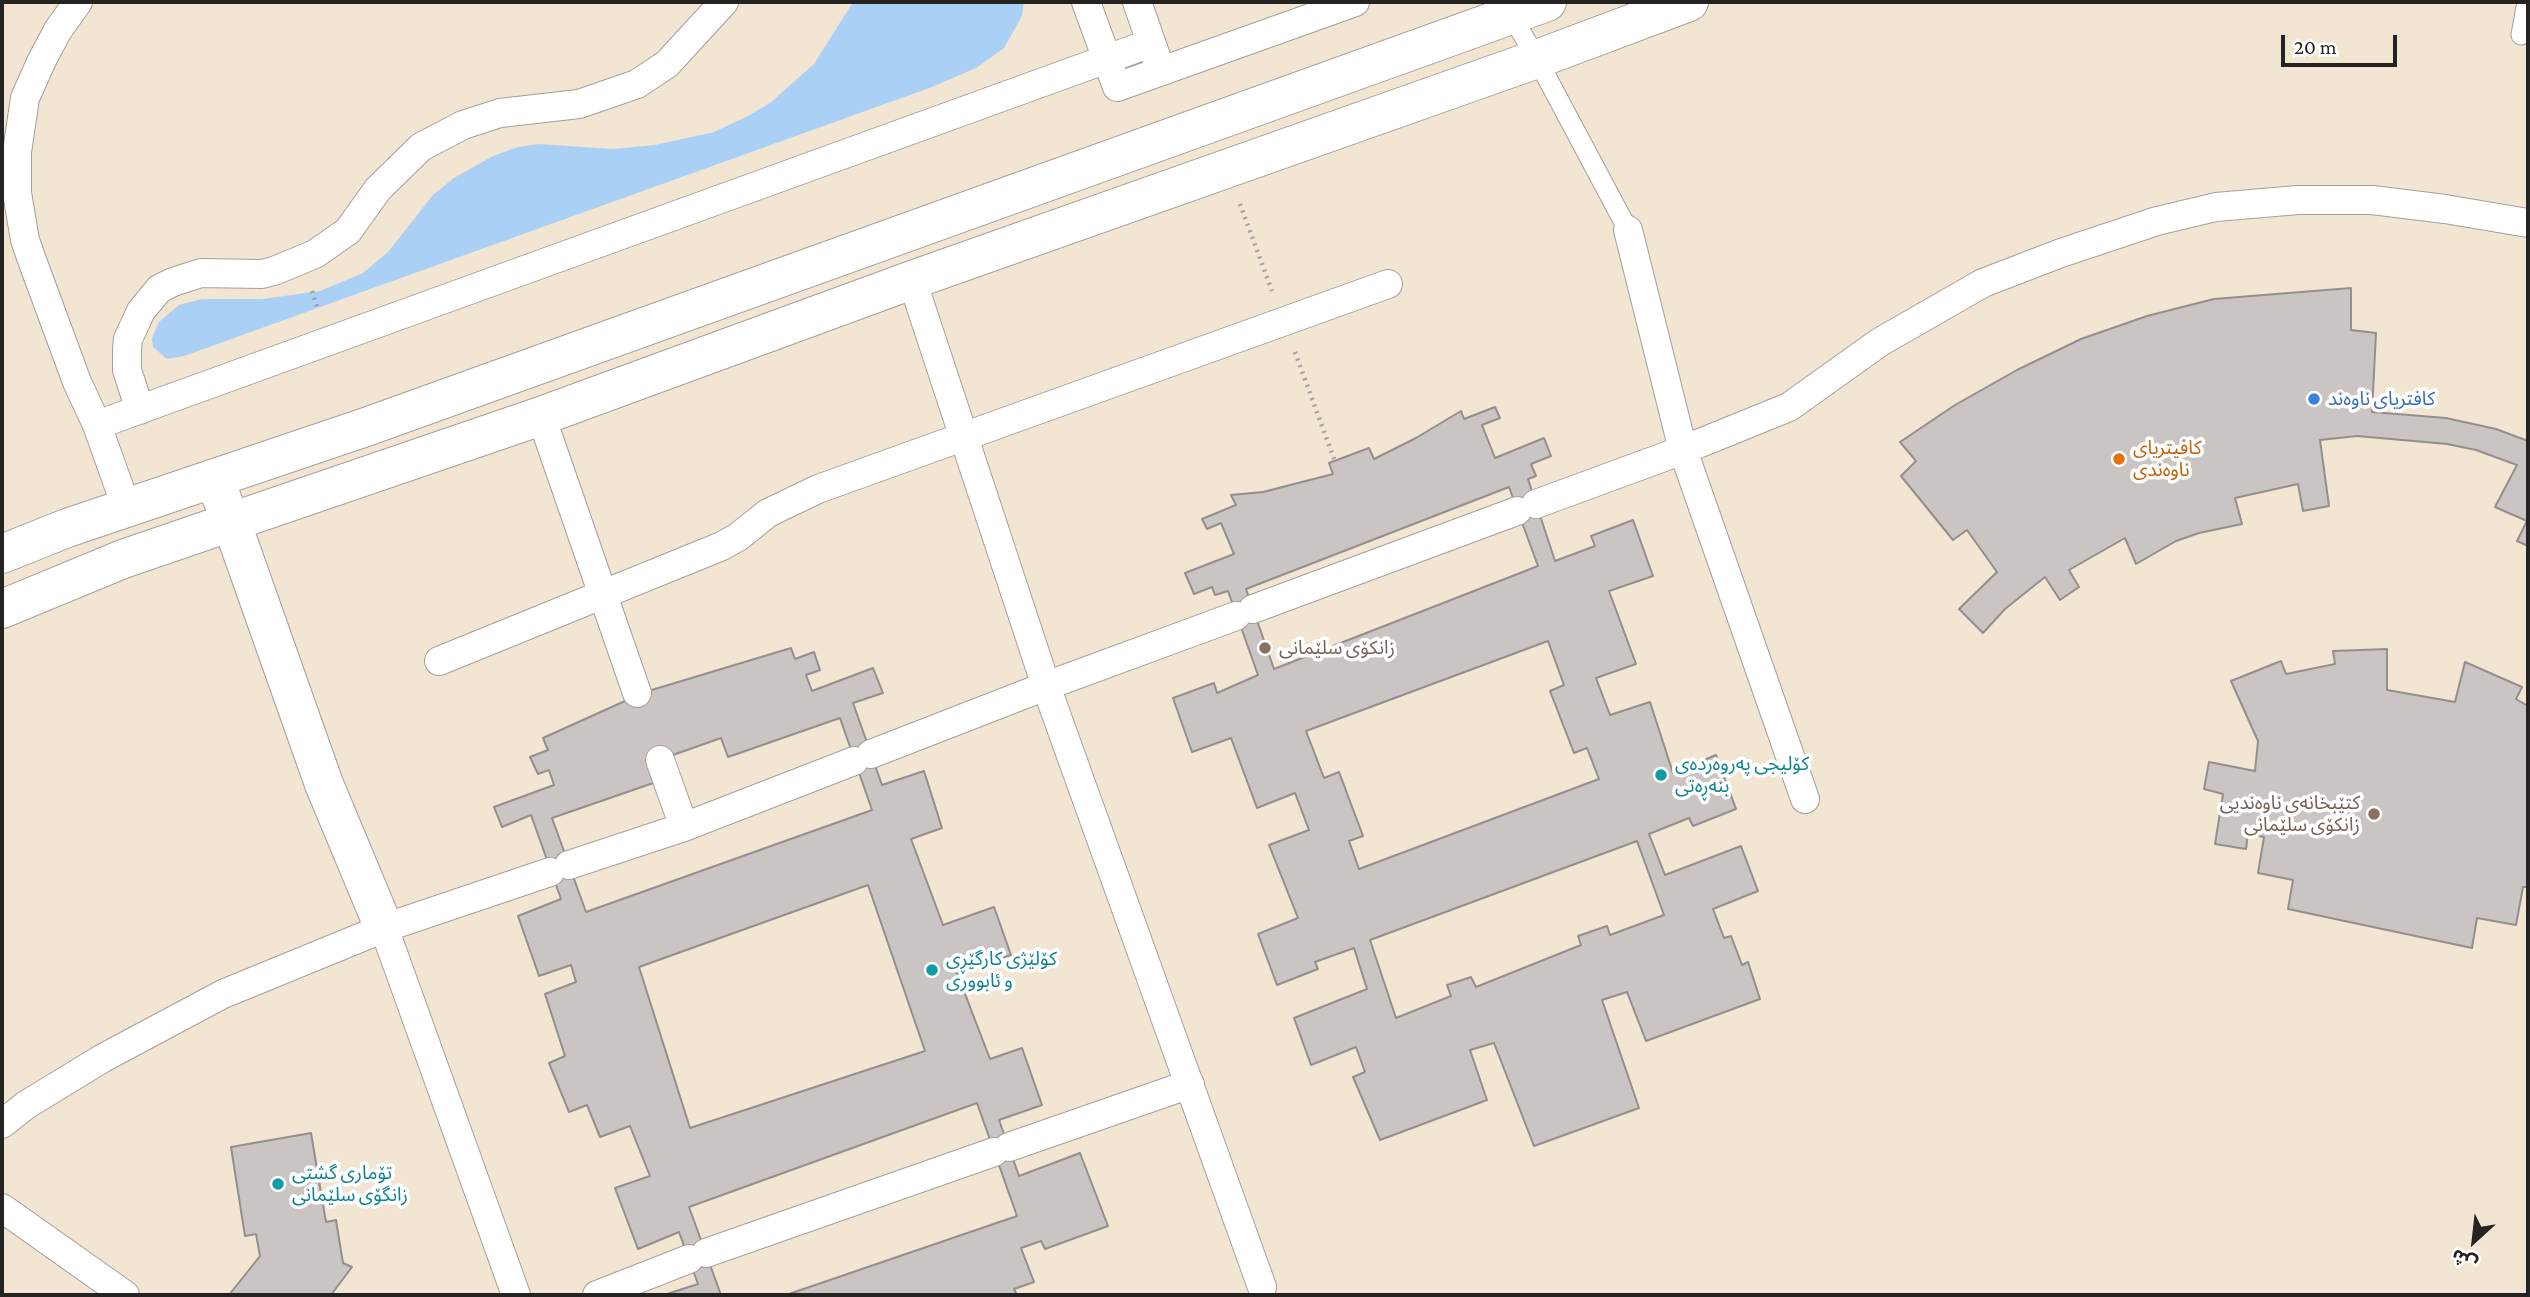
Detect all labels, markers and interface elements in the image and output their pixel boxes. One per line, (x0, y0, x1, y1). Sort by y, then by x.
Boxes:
scale bar (2285, 21, 2400, 65)
text: 20 m (2294, 35, 2337, 59)
place label: کافتریای ناوەند (2328, 388, 2435, 410)
marker: کافتریای ناوەند (2306, 391, 2322, 407)
place label: کافیتریای ناوەندی (2133, 437, 2202, 481)
marker: کافیتریای ناوەندی (2111, 451, 2127, 467)
place label: زانکۆی سلێمانی (1279, 637, 1395, 659)
marker: زانکۆی سلێمانی (1257, 640, 1273, 656)
place label: کۆلیجی پەروەردەی بنەڕەتی (1675, 753, 1809, 797)
marker: کۆلیجی پەروەردەی بنەڕەتی (1653, 767, 1669, 783)
place label: کتێبخانەی ناوەندیی زانکۆی سلێمانی (2220, 792, 2360, 836)
marker: کتێبخانەی ناوەندیی زانکۆی سلێمانی (2366, 806, 2382, 822)
place label: كۆلێژی كارگێڕی و ئابووری (946, 948, 1057, 992)
marker: كۆلێژی كارگێڕی و ئابووری (924, 962, 940, 978)
place label: تۆماری گشتی زانگۆی سلێمانی (292, 1162, 408, 1206)
marker: تۆماری گشتی زانگۆی سلێمانی (270, 1176, 286, 1192)
north arrow (2439, 1206, 2509, 1276)
text: ش (2448, 1245, 2481, 1275)

